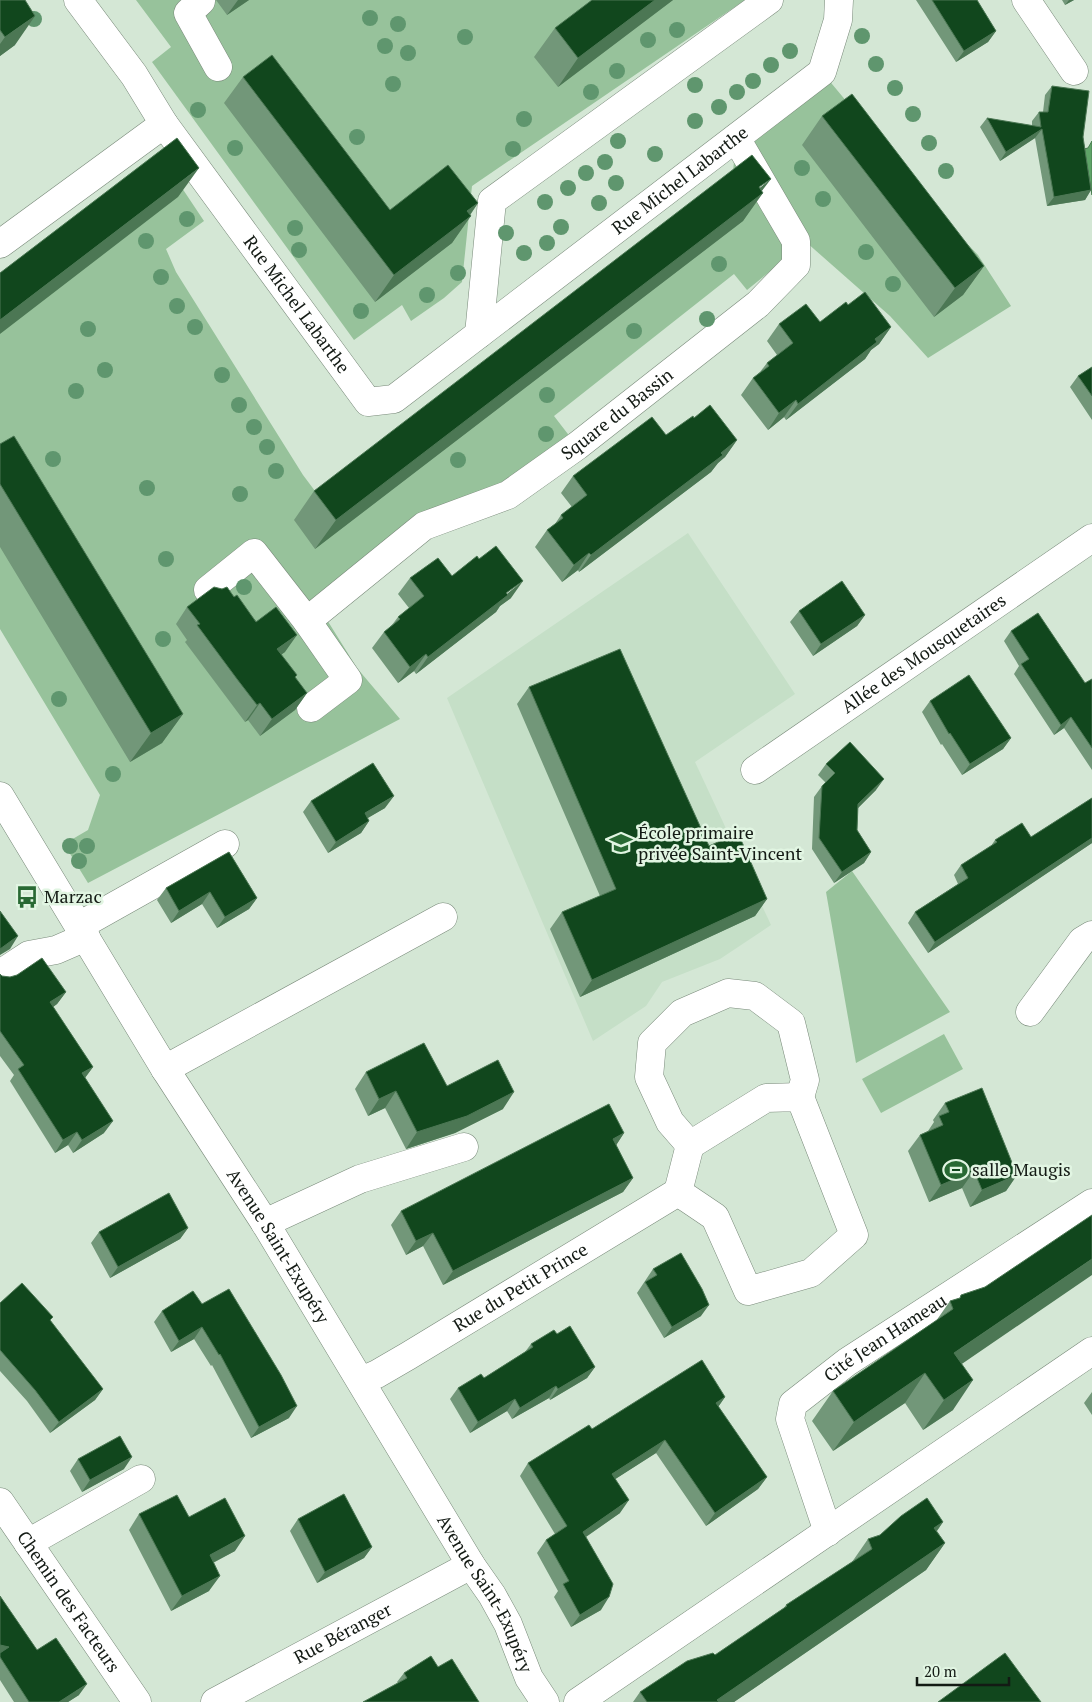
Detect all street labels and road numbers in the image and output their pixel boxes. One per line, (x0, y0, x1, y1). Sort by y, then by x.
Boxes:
street label: Rue Michel Labarthe (607, 120, 752, 239)
street label: Rue Michel Labarthe (239, 230, 356, 378)
street label: Square du Bassin (556, 362, 678, 465)
street label: Allée des Mousquetaires (836, 588, 1010, 718)
street label: Avenue Saint-Exupéry (222, 1164, 336, 1328)
street label: Rue du Petit Prince (448, 1237, 592, 1337)
street label: Cité Jean Hameau (818, 1288, 951, 1387)
street label: Avenue Saint-Exupéry (432, 1510, 539, 1677)
street label: Chemin des Facteurs (12, 1526, 126, 1677)
street label: Rue Béranger (289, 1597, 396, 1669)

